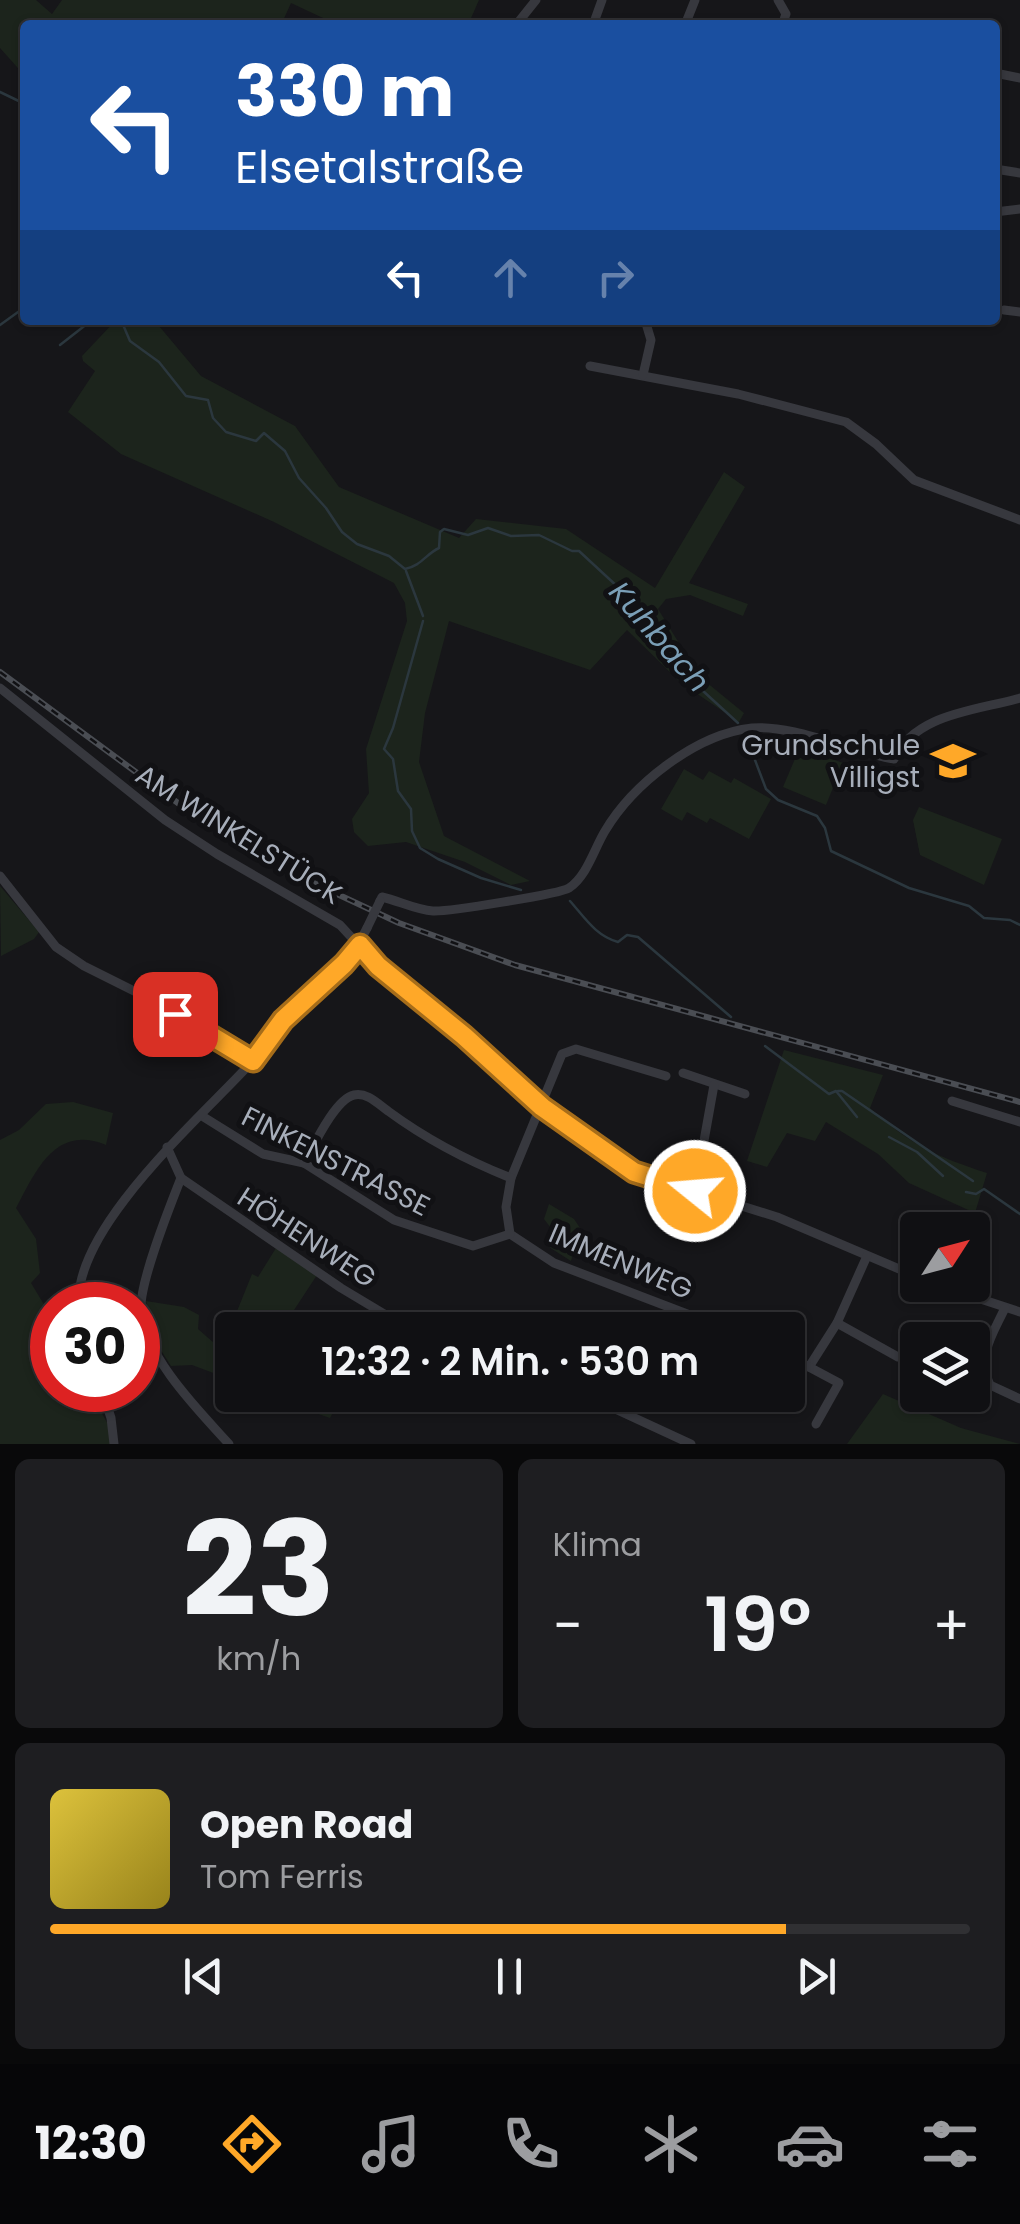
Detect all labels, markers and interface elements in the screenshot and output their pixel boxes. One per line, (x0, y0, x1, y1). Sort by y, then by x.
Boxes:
text: 330 m (235, 42, 454, 141)
icon: left (70, 60, 200, 190)
text: Elsetalstraße (235, 136, 524, 199)
icon: left (378, 250, 433, 305)
icon: ahead (483, 250, 538, 305)
icon: right (588, 250, 643, 305)
water label: Kuhbach (599, 572, 720, 701)
place label: Grundschule Villigst (741, 726, 920, 797)
school or university icon: Grundschule Villigst (929, 737, 977, 785)
street label: AM WINKELSTÜCK (128, 755, 350, 914)
pin (133, 972, 218, 1057)
icon: arrive (148, 987, 203, 1042)
street label: FINKENSTRASSE (235, 1097, 437, 1226)
position arrow (643, 1139, 747, 1243)
street label: HÖHENWEG (230, 1178, 384, 1297)
north arrow (900, 1212, 990, 1302)
map controls (900, 1212, 990, 1412)
street label: IMMENWEG (543, 1214, 699, 1309)
speed limit sign: 30 (30, 1282, 160, 1412)
button: layers (900, 1322, 990, 1412)
text: 12:32 · 2 Min. · 530 m (321, 1335, 699, 1388)
text: 23 (182, 1478, 335, 1661)
text: Klima (553, 1522, 642, 1567)
text: 19° (704, 1572, 811, 1677)
text: − (553, 1587, 583, 1664)
text: + (932, 1587, 970, 1664)
text: km/h (216, 1636, 301, 1681)
text: Open Road (200, 1798, 413, 1851)
text: Tom Ferris (200, 1854, 364, 1899)
icon: previous (176, 1949, 231, 2004)
icon: pause (482, 1949, 537, 2004)
icon: next (789, 1949, 844, 2004)
icon: directions (217, 2109, 287, 2179)
icon: music (356, 2109, 426, 2179)
icon: phone (496, 2109, 566, 2179)
icon: climate (636, 2109, 706, 2179)
icon: car (775, 2109, 845, 2179)
icon: filters (915, 2109, 985, 2179)
text: 12:30 (35, 2112, 147, 2175)

